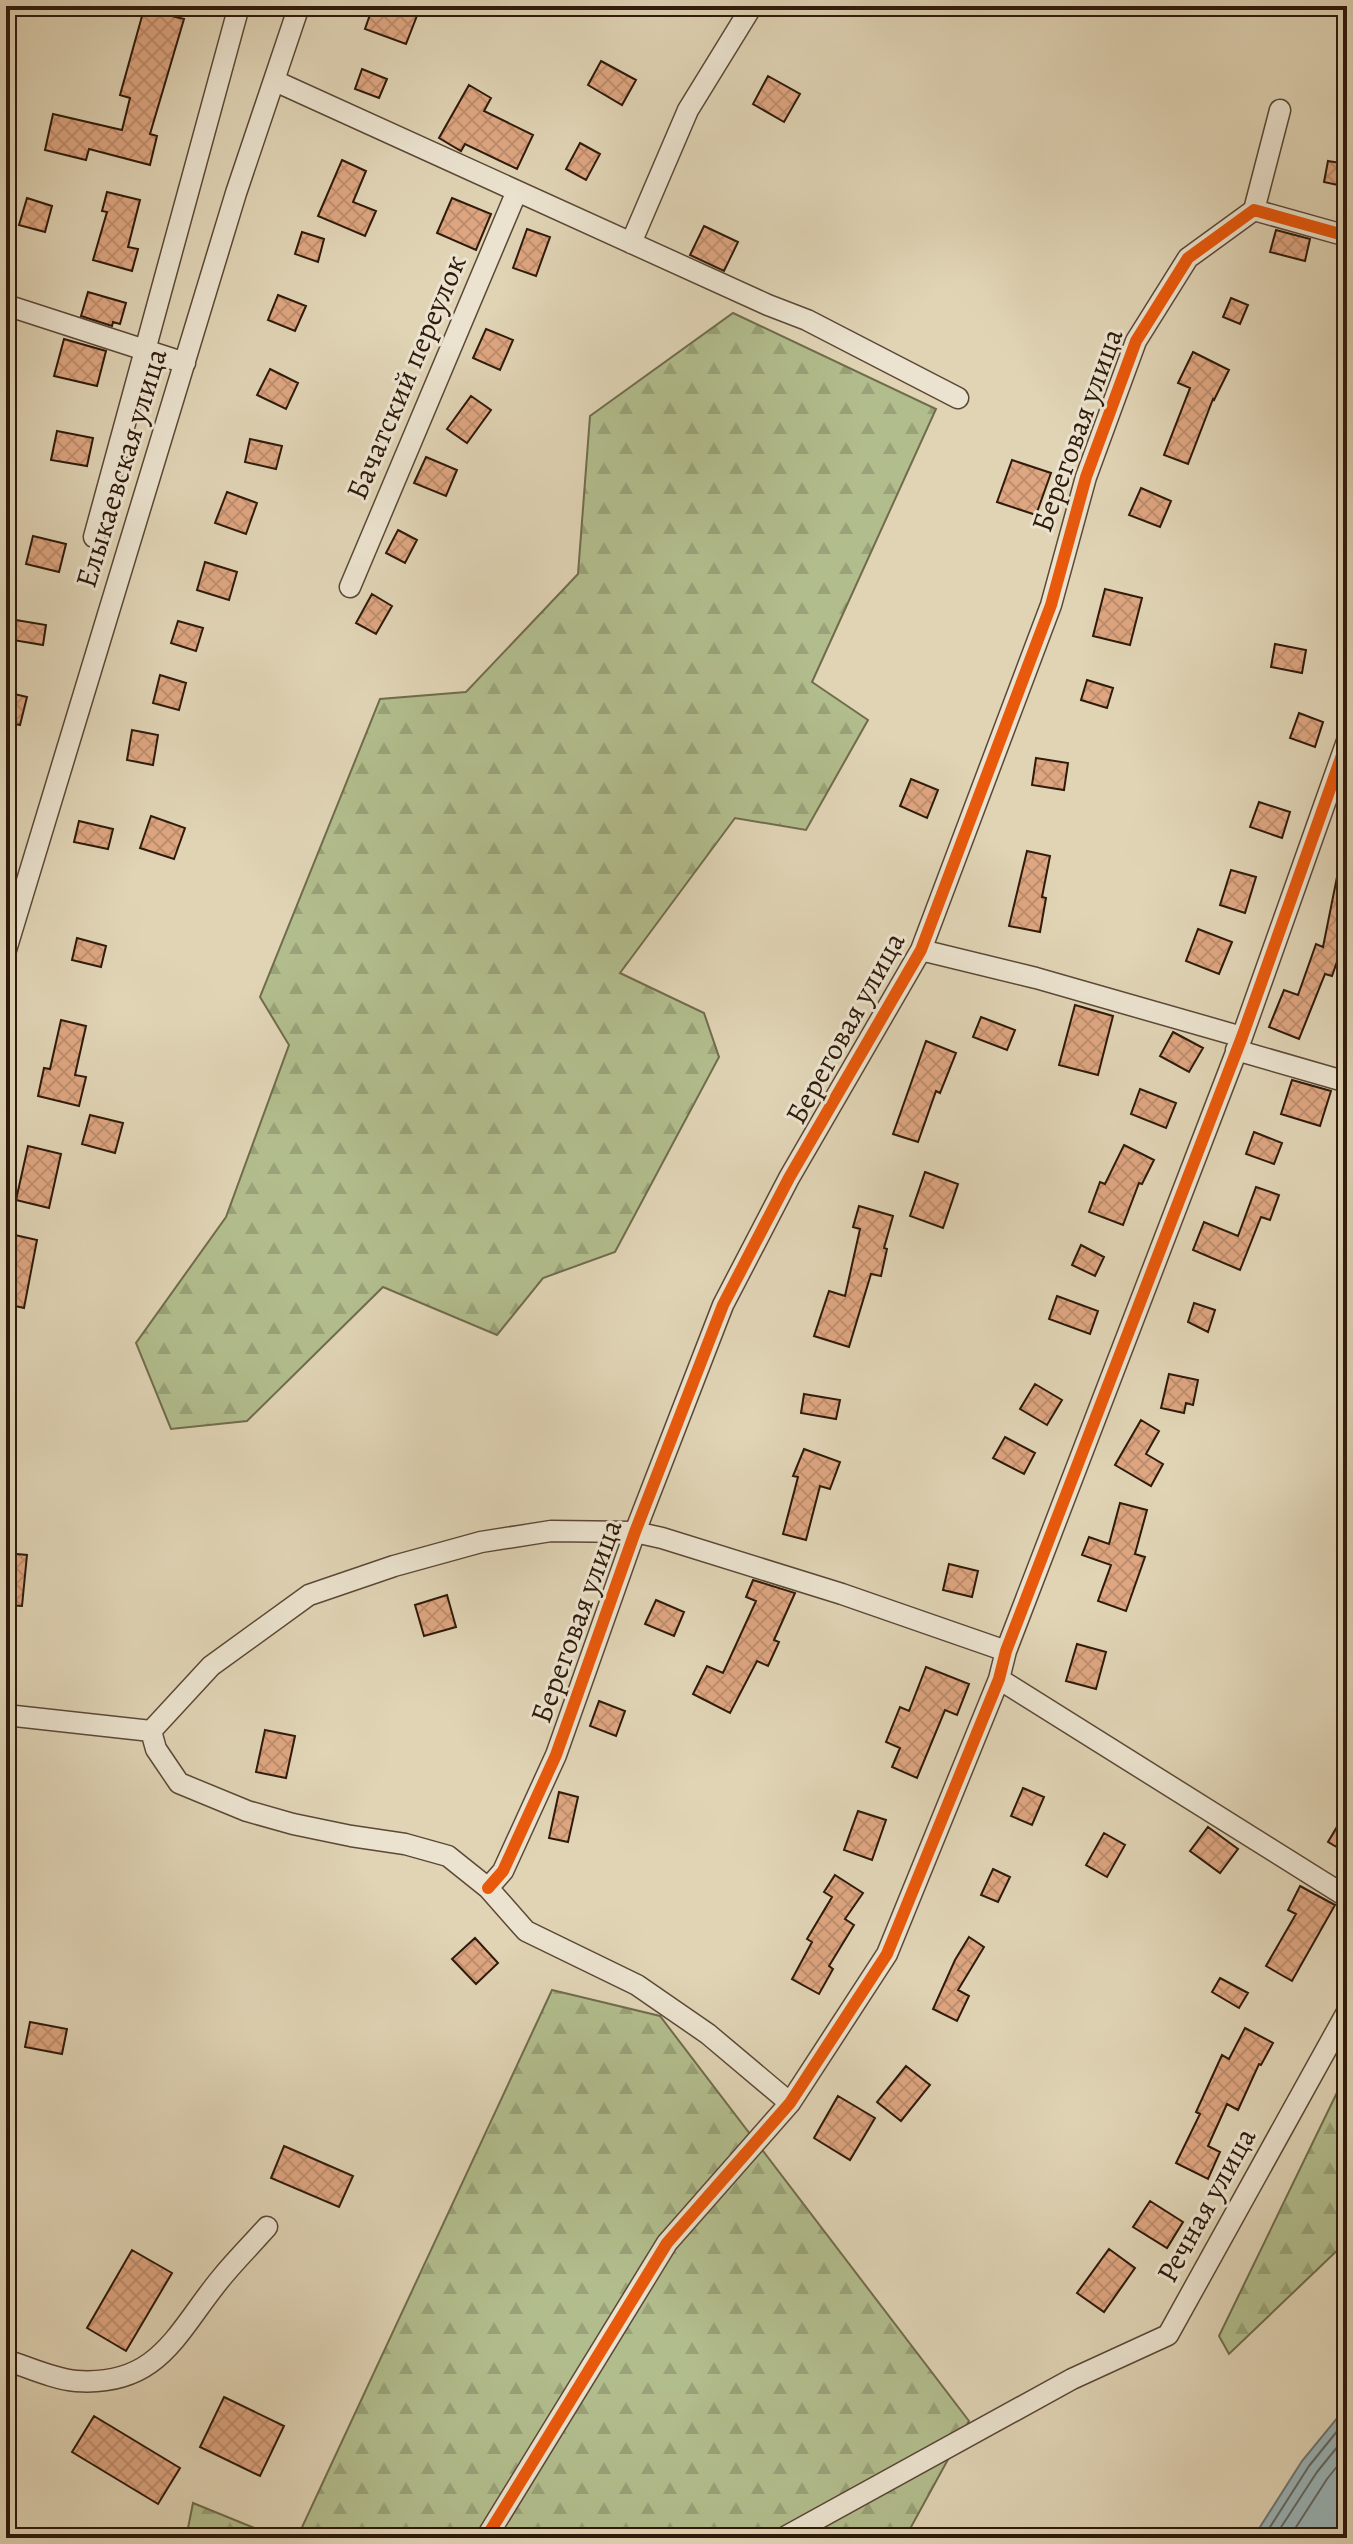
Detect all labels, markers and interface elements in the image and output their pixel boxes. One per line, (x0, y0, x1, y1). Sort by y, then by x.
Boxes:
street label: Бачатский переулок (336, 248, 476, 506)
street label: Береговая улица (1022, 323, 1132, 537)
street label: Елыкаевская улица (66, 343, 176, 593)
street label: Береговая улица (776, 925, 914, 1131)
street label: Береговая улица (521, 1514, 631, 1728)
street label: Речная улица (1147, 2120, 1265, 2290)

